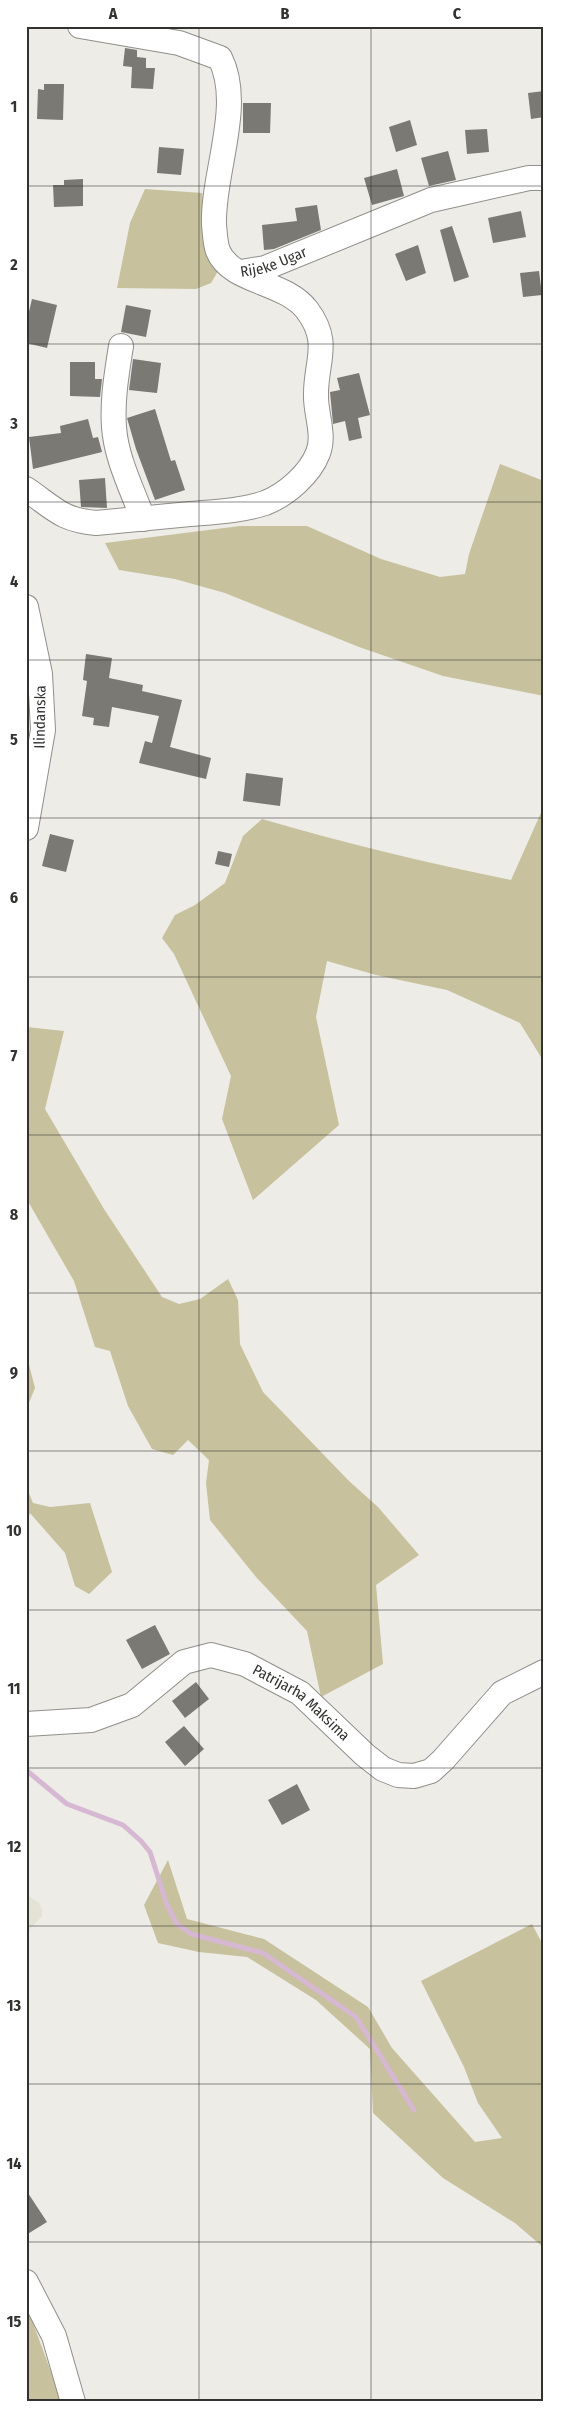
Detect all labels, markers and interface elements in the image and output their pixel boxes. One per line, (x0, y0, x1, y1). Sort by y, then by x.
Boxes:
text: A (108, 4, 118, 23)
text: B (281, 4, 290, 23)
text: C (453, 4, 462, 23)
text: 1 (11, 97, 17, 116)
street label: Rijeke Ugar (239, 243, 310, 281)
text: 2 (9, 255, 18, 274)
text: 3 (9, 414, 18, 433)
text: 4 (10, 572, 18, 591)
street label: Ilindanska (30, 685, 50, 749)
text: 5 (10, 730, 18, 749)
text: 6 (10, 888, 18, 907)
text: 7 (11, 1046, 18, 1065)
text: 8 (10, 1205, 19, 1224)
text: 9 (10, 1363, 18, 1382)
text: 10 (6, 1521, 22, 1540)
street label: Patrijarha Maksima (250, 1661, 353, 1745)
text: 11 (7, 1679, 21, 1698)
text: 12 (7, 1837, 22, 1856)
text: 13 (7, 1996, 22, 2015)
text: 14 (7, 2154, 22, 2173)
text: 15 (7, 2312, 21, 2331)

